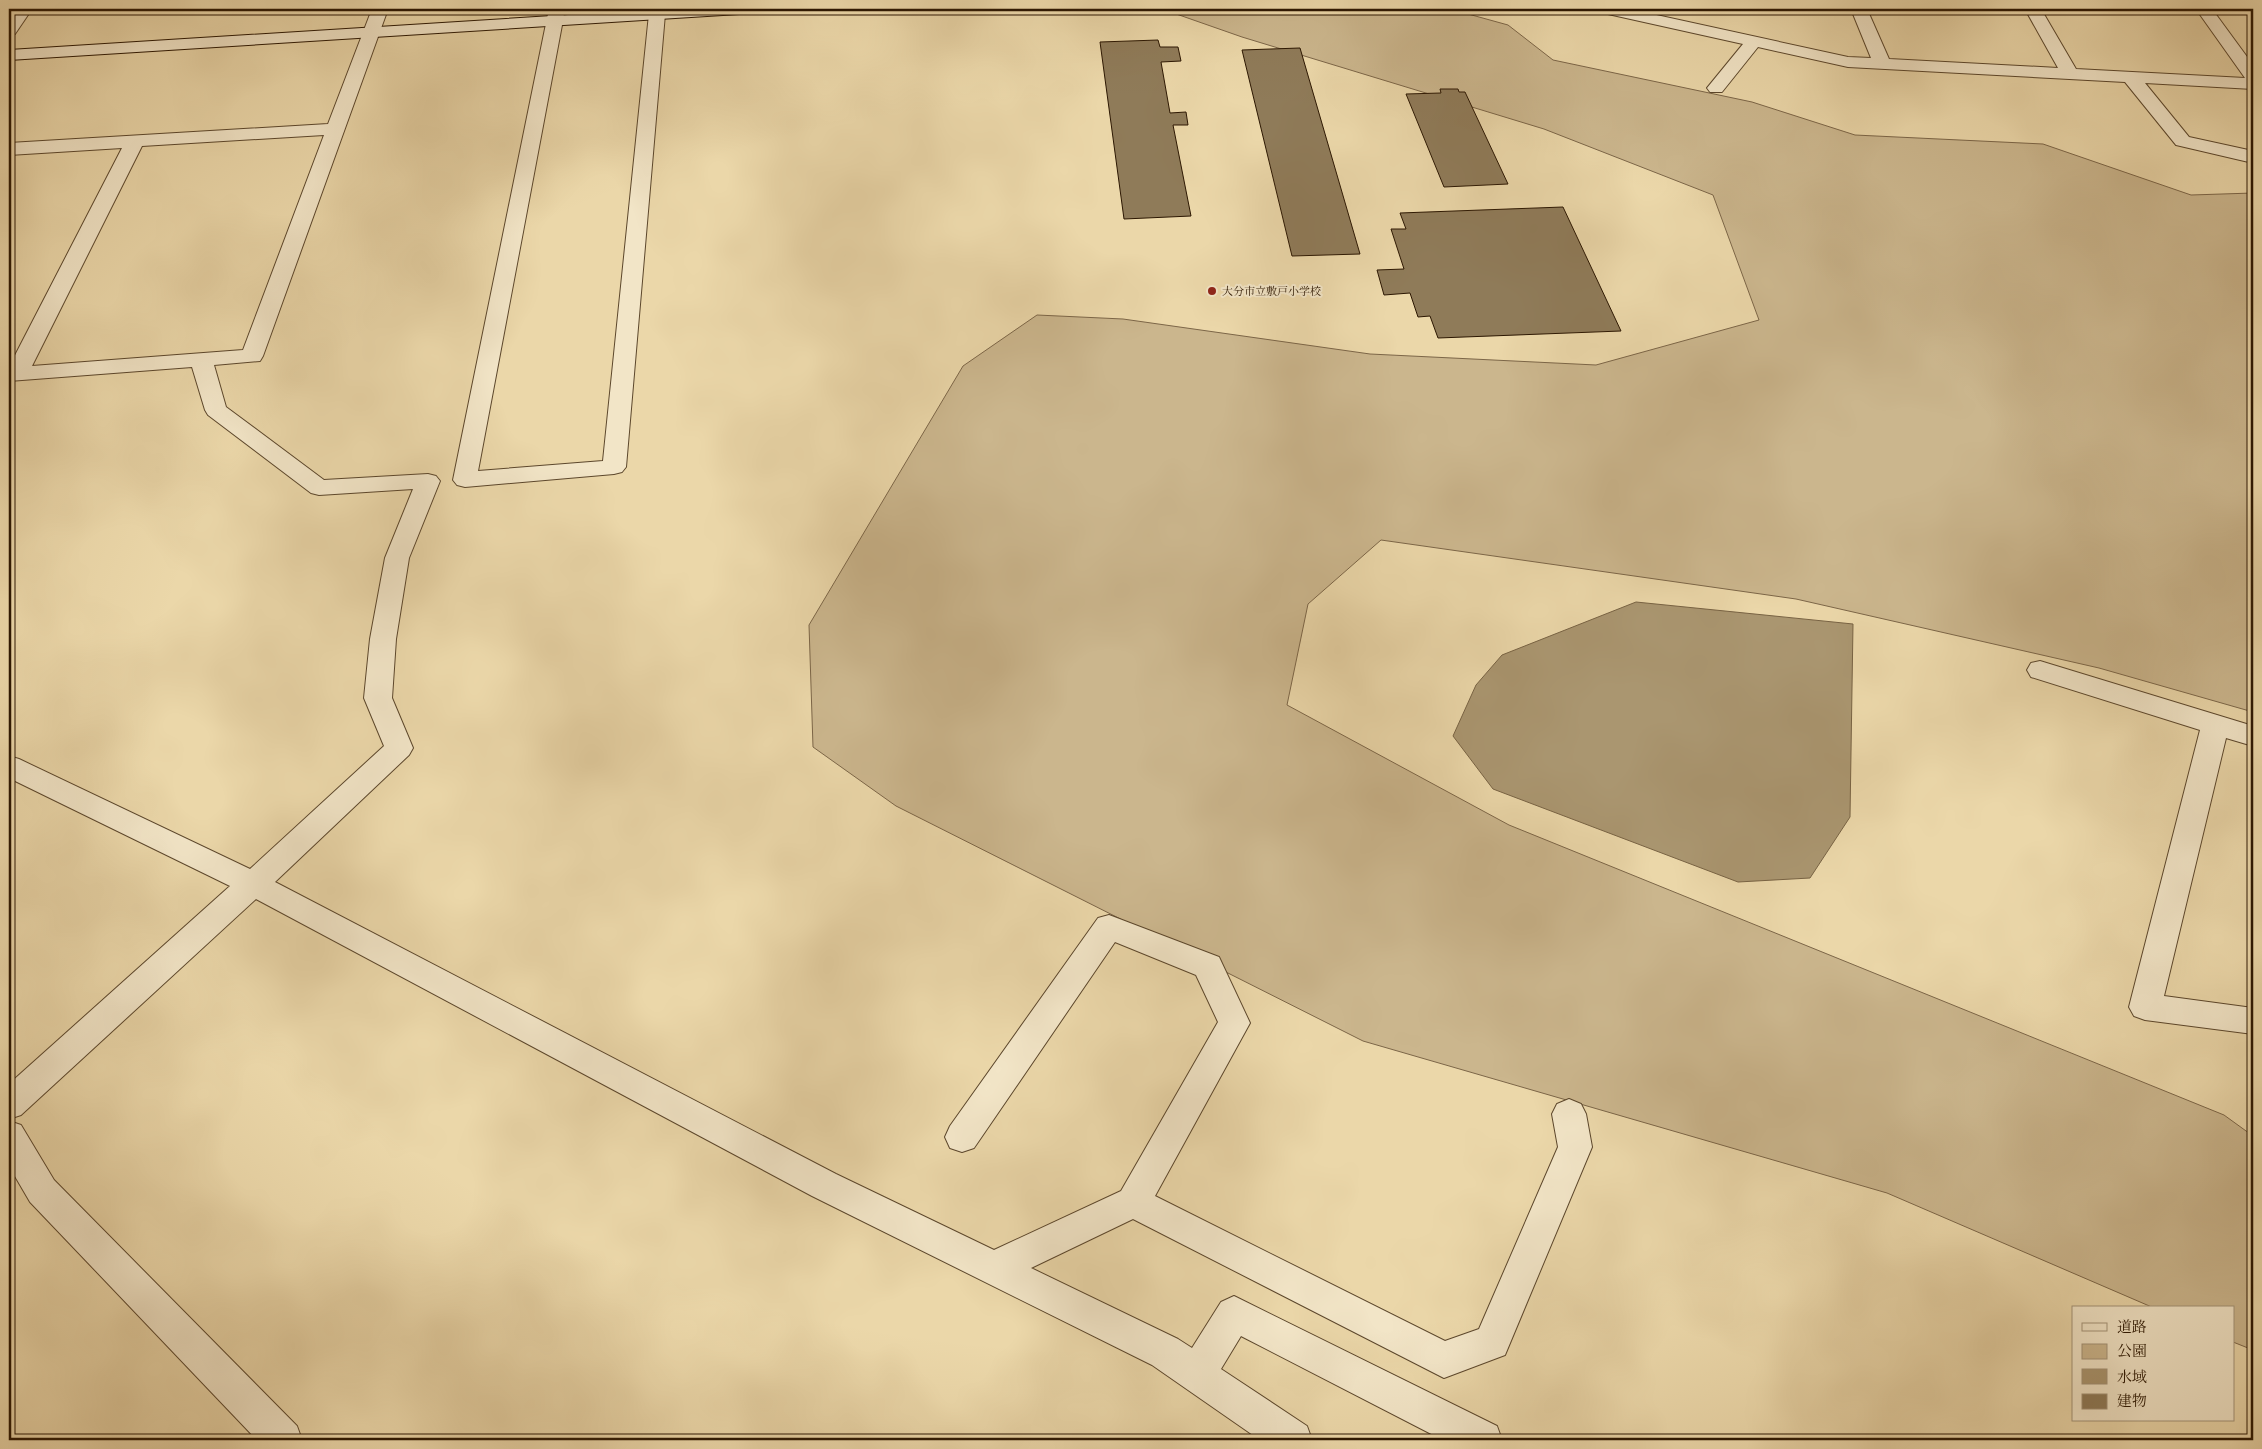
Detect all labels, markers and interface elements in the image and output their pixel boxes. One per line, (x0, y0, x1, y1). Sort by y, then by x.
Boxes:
place label: 大分市立敷戸小学校 (1222, 284, 1321, 298)
marker: 大分市立敷戸小学校 (1206, 285, 1218, 297)
legend (2072, 1306, 2234, 1422)
text: 道路 (2117, 1317, 2147, 1336)
text: 公園 (2117, 1341, 2147, 1360)
text: 水域 (2117, 1367, 2147, 1386)
text: 建物 (2117, 1391, 2147, 1410)

